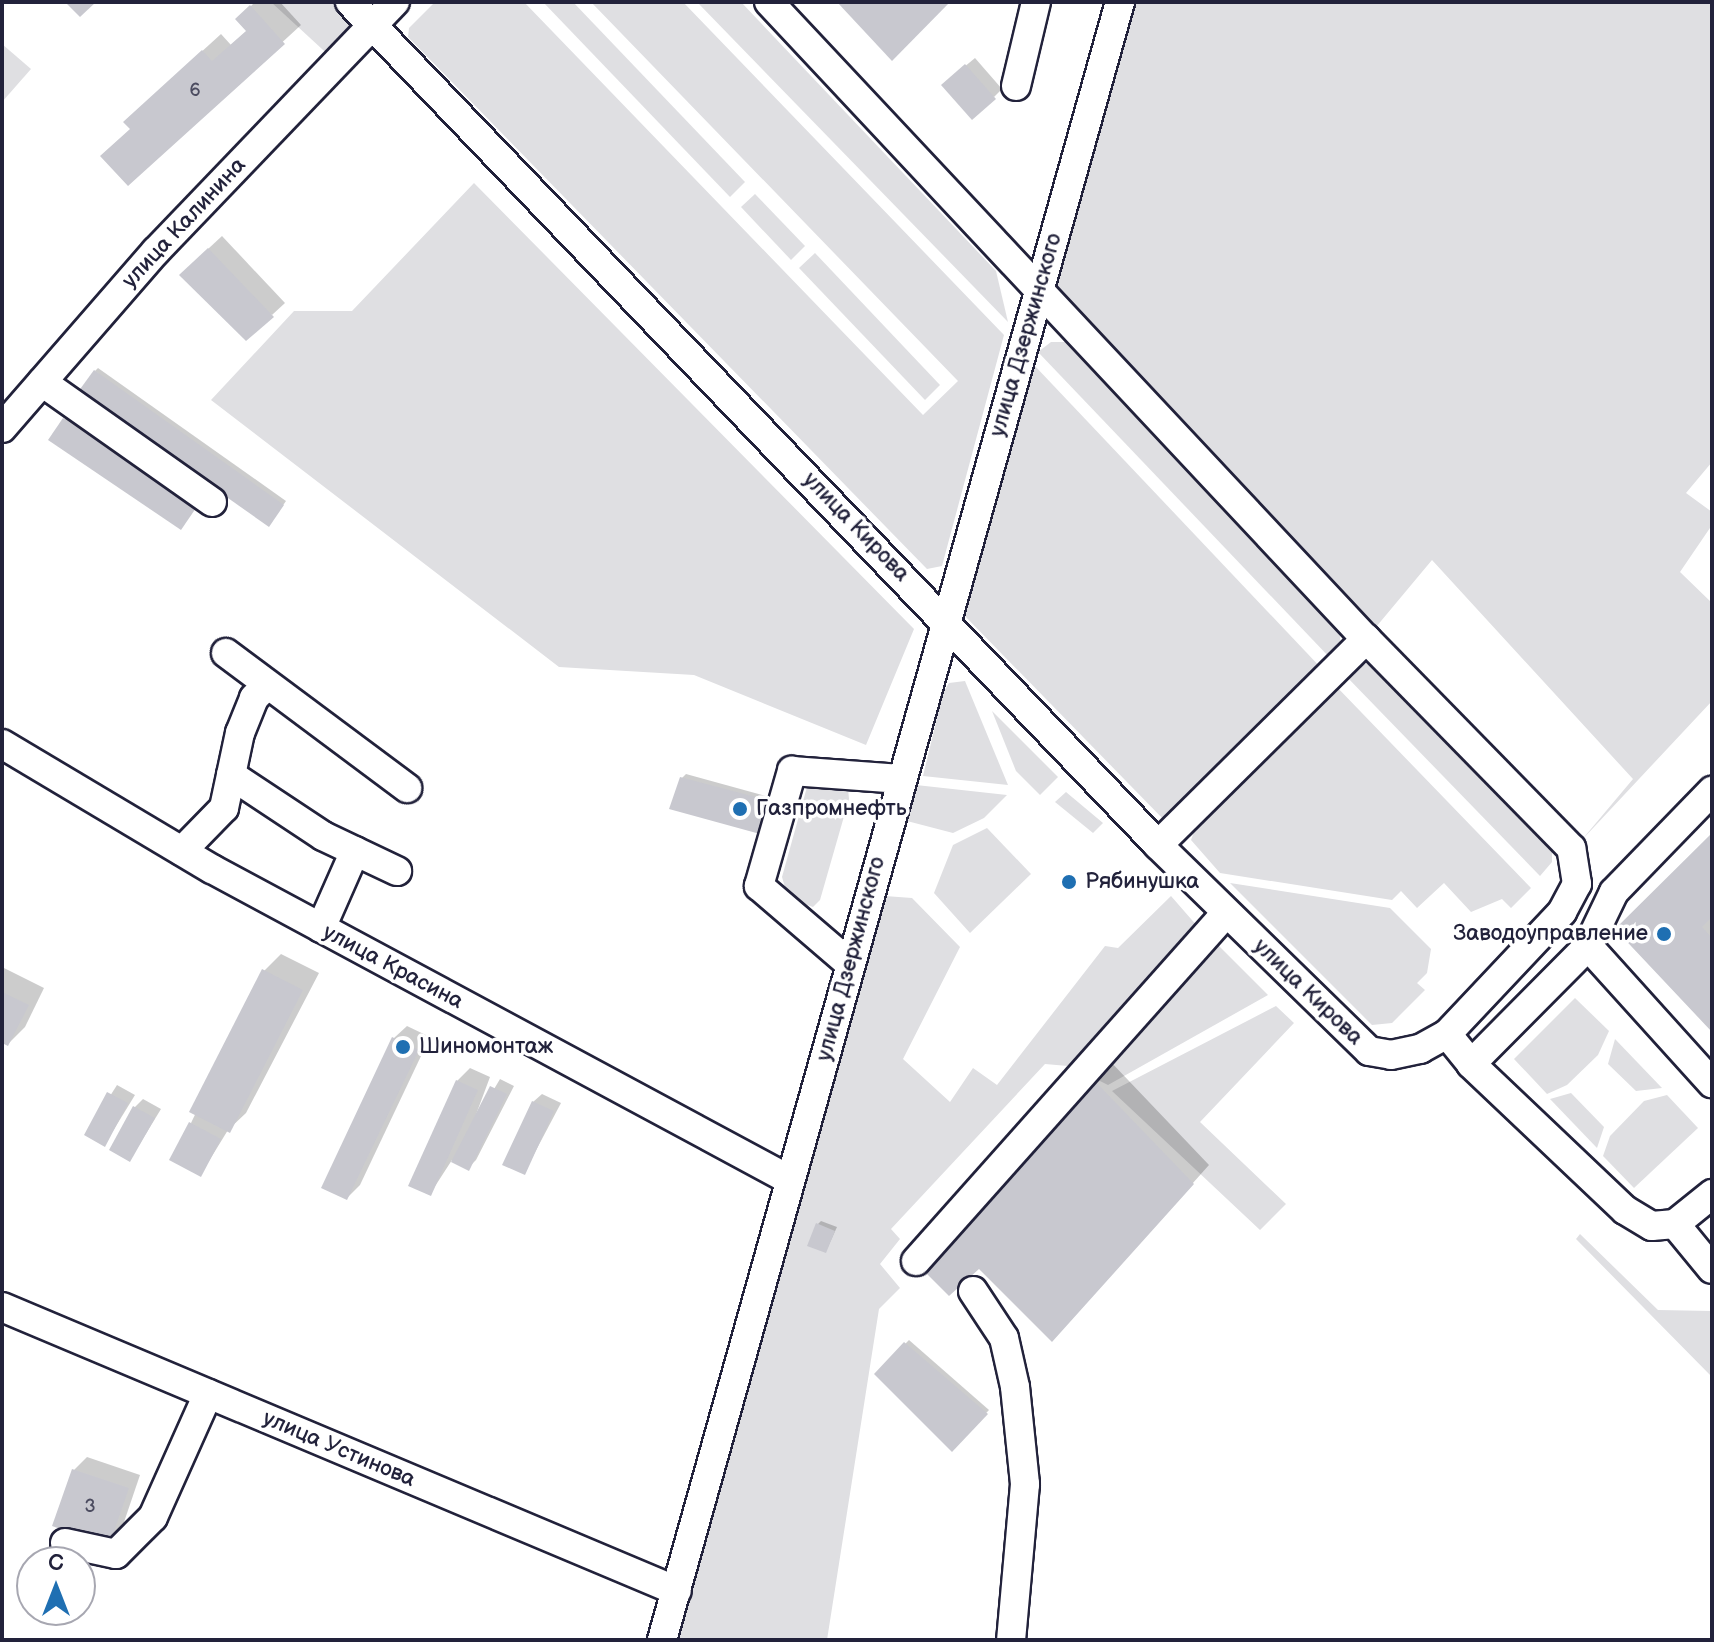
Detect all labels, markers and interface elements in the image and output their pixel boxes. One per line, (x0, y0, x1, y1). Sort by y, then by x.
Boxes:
house number: 6 (190, 80, 200, 102)
street label: улица Калинина (117, 152, 251, 294)
street label: улица Дзержинского (984, 230, 1068, 440)
street label: улица Кирова (797, 467, 915, 587)
place label: Газпромнефть (756, 796, 907, 822)
marker: Газпромнефть (731, 800, 749, 818)
street label: улица Дзержинского (811, 854, 891, 1064)
place label: Рябинушка (1085, 869, 1199, 895)
marker: Рябинушка (1060, 873, 1078, 891)
street label: улица Красина (318, 919, 468, 1015)
place label: Заводоуправление (1453, 921, 1648, 947)
marker: Заводоуправление (1655, 925, 1673, 943)
street label: улица Кирова (1248, 933, 1368, 1051)
place label: Шиномонтаж (419, 1034, 553, 1060)
marker: Шиномонтаж (394, 1038, 412, 1056)
street label: улица Устинова (259, 1405, 419, 1493)
house number: 3 (84, 1496, 96, 1518)
north arrow (16, 1546, 96, 1626)
text: С (48, 1550, 64, 1577)

